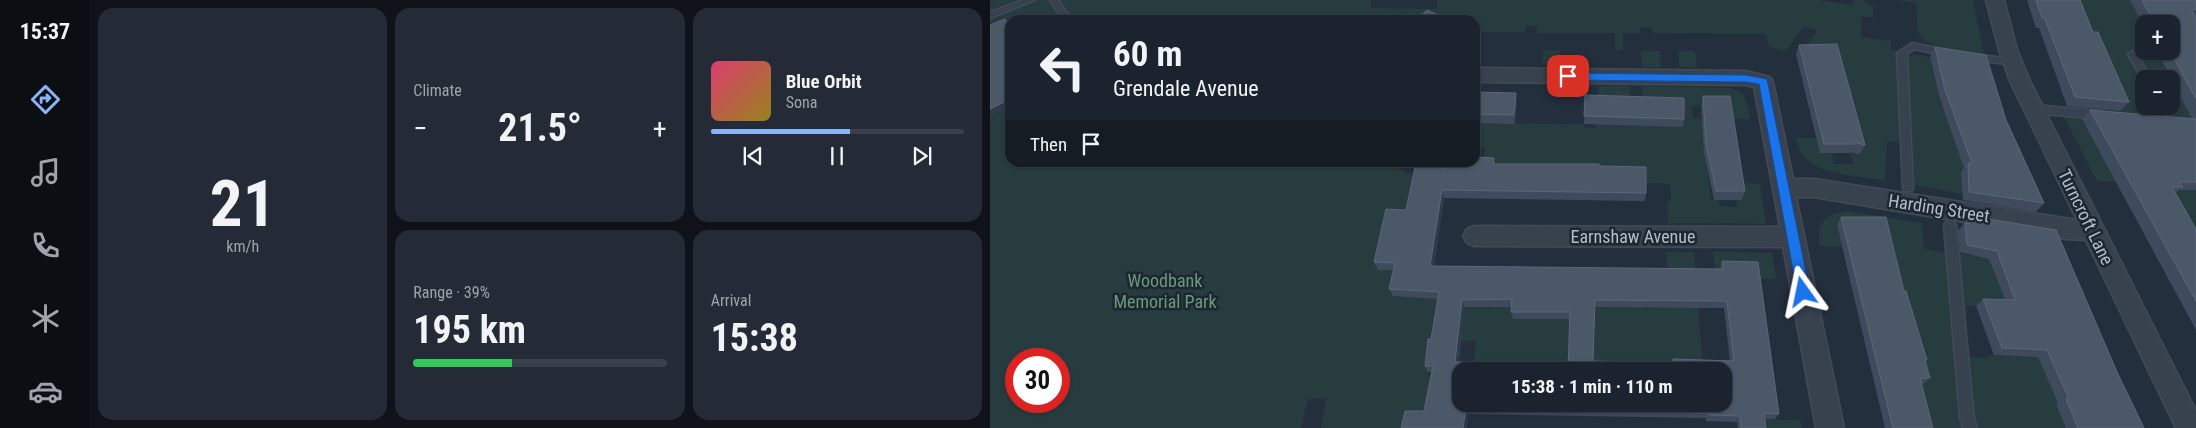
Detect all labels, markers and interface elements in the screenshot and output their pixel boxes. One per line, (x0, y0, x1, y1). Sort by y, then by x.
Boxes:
map controls (2135, 15, 2180, 115)
button: + (2135, 15, 2180, 60)
text: 15:37 (20, 19, 70, 44)
text: 60 m (1113, 34, 1182, 75)
icon: left (1030, 35, 1095, 100)
pin (1547, 55, 1589, 97)
icon: arrive (1554, 62, 1582, 90)
text: Blue Orbit (786, 70, 862, 93)
button: − (2135, 70, 2180, 115)
text: Grendale Avenue (1113, 76, 1259, 101)
text: Climate (413, 81, 462, 100)
icon: directions (28, 82, 63, 117)
text: Sona (786, 93, 817, 112)
text: 21.5° (498, 106, 582, 150)
text: − (413, 112, 427, 145)
text: + (653, 112, 667, 145)
icon: arrive (1077, 130, 1105, 158)
text: Then (1030, 133, 1067, 156)
icon: previous (739, 142, 767, 170)
icon: pause (823, 142, 851, 170)
icon: next (908, 142, 936, 170)
icon: music (28, 155, 63, 190)
text: 21 (210, 166, 276, 242)
street label: Turncroft Lane (2054, 166, 2118, 268)
street label: Harding Street (1887, 190, 1991, 226)
street label: Earnshaw Avenue (1571, 226, 1695, 247)
icon: phone (28, 228, 63, 263)
text: km/h (226, 237, 259, 256)
position arrow (1776, 265, 1828, 317)
park label: Woodbank Memorial Park (1113, 270, 1217, 312)
text: Range · 39% (413, 283, 490, 302)
text: Arrival (711, 291, 751, 310)
icon: climate (28, 301, 63, 336)
text: 195 km (413, 308, 526, 352)
text: 15:38 (711, 316, 798, 360)
speed limit sign: 30 (1005, 348, 1070, 413)
icon: car (28, 374, 63, 409)
text: 15:38 · 1 min · 110 m (1511, 375, 1673, 398)

